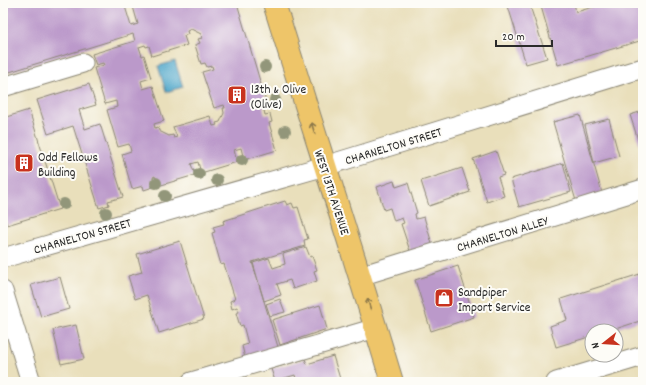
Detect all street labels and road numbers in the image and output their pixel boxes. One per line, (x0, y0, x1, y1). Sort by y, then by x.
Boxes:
street label: CHARNELTON STREET (343, 124, 445, 171)
street label: WEST 13TH AVENUE (308, 148, 353, 238)
street label: CHARNELTON ALLEY (455, 212, 552, 258)
street label: CHARNELTON STREET (32, 214, 134, 260)

